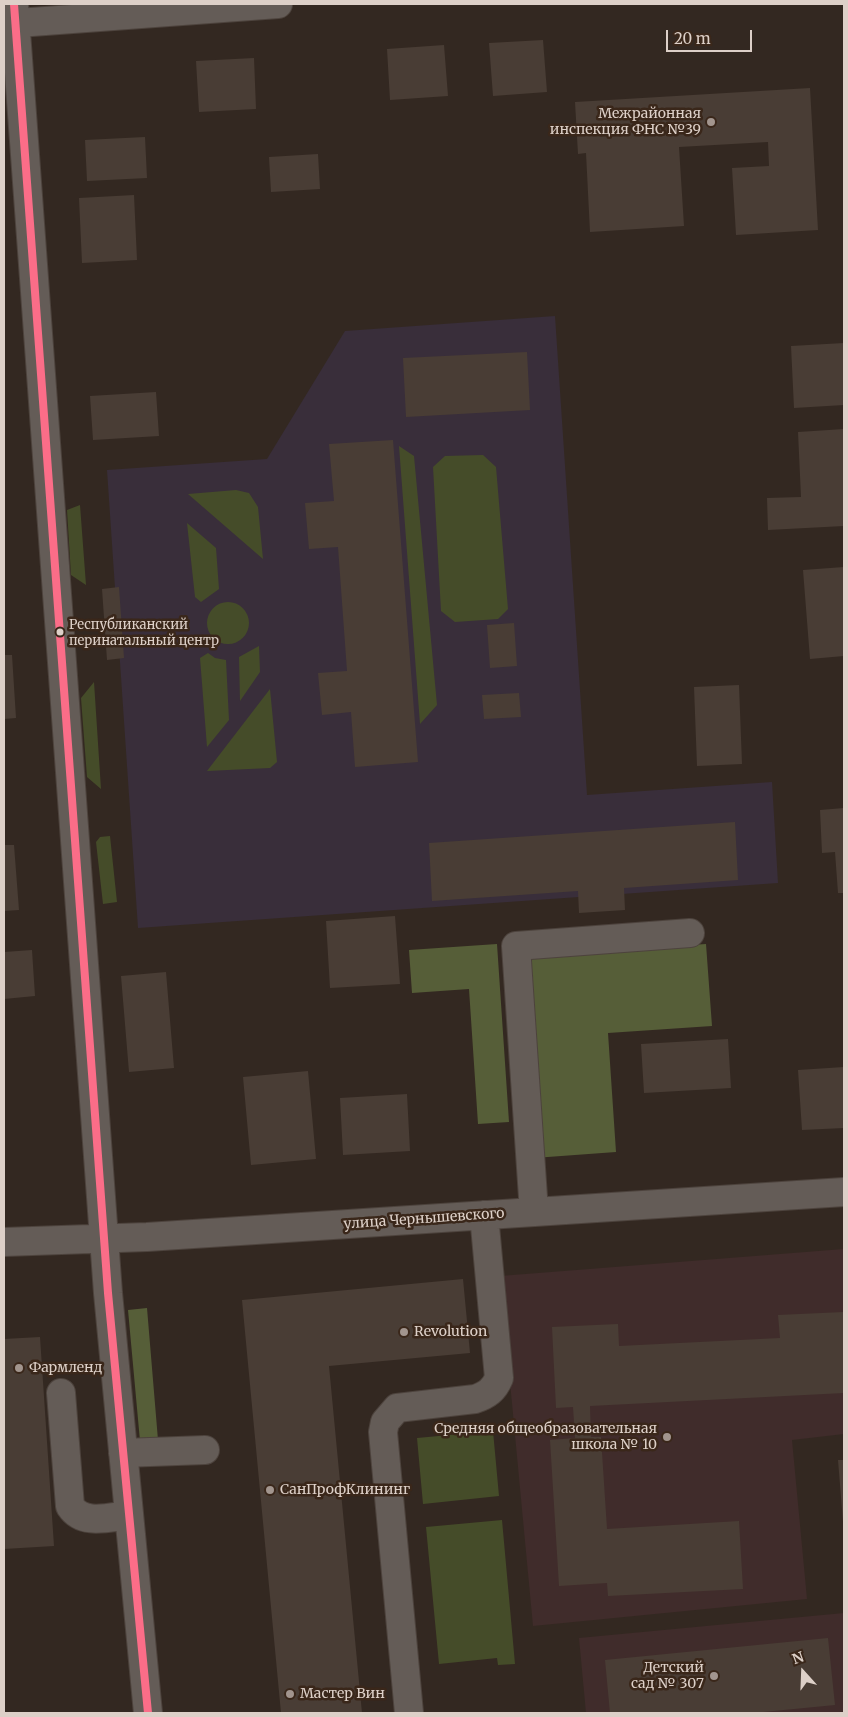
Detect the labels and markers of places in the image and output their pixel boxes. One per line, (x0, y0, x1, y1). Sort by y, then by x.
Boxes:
place label: Межрайонная инспекция ФНС №39 (550, 106, 701, 138)
marker: Межрайонная инспекция ФНС №39 (705, 116, 717, 128)
place label: Республиканский перинатальный центр (69, 617, 219, 648)
marker: Республиканский перинатальный центр (55, 627, 65, 637)
place label: Revolution (414, 1324, 487, 1340)
marker: Revolution (398, 1326, 410, 1338)
place label: Фармленд (29, 1360, 102, 1376)
marker: Фармленд (13, 1362, 25, 1374)
place label: Средняя общеобразовательная школа № 10 (434, 1421, 657, 1454)
marker: Средняя общеобразовательная школа № 10 (661, 1431, 673, 1443)
place label: СанПрофКлининг (280, 1482, 410, 1498)
marker: СанПрофКлининг (264, 1484, 276, 1496)
place label: Детский сад № 307 (631, 1660, 704, 1692)
marker: Детский сад № 307 (708, 1670, 720, 1682)
place label: Мастер Вин (300, 1686, 385, 1702)
marker: Мастер Вин (284, 1688, 296, 1700)

